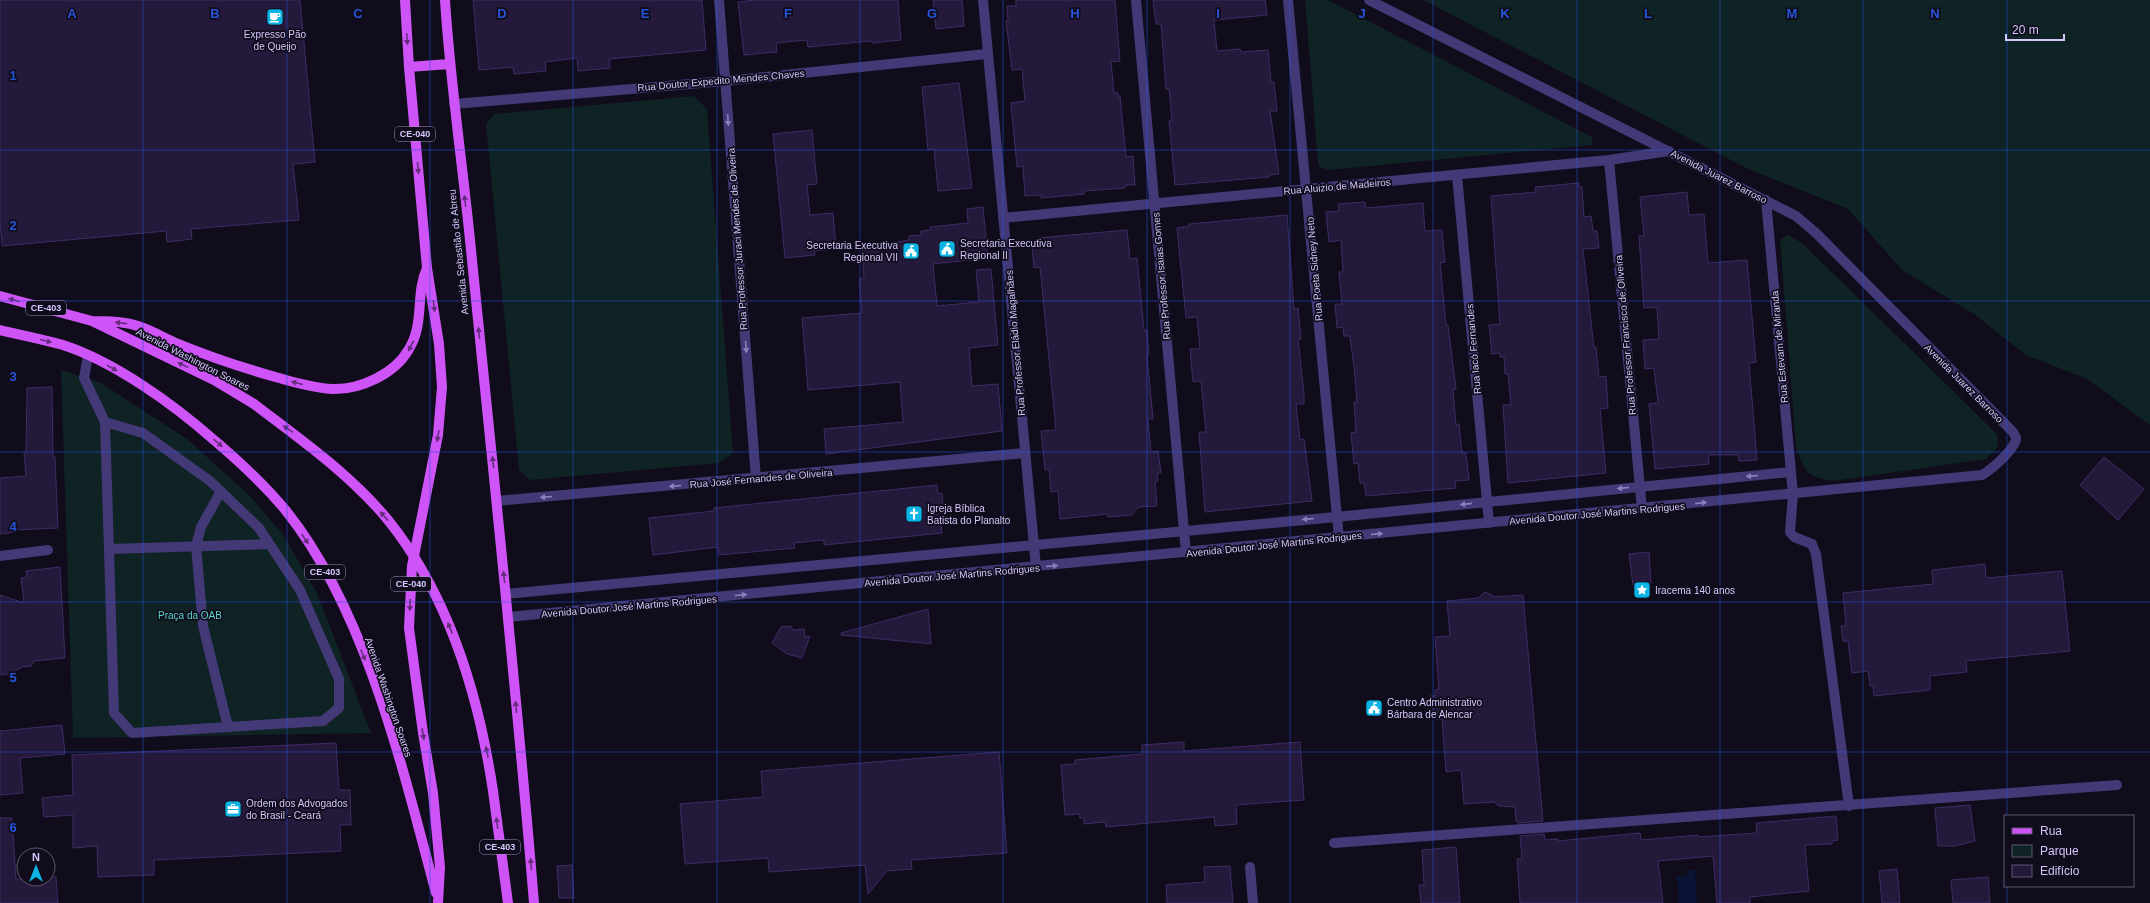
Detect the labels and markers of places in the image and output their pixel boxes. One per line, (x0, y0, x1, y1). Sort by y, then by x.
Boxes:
cafe icon: Expresso Pão de Queijo (265, 7, 285, 27)
place label: Expresso Pão de Queijo (244, 29, 307, 52)
place label: Secretaria Executiva Regional II (960, 238, 1052, 261)
public building icon: Secretaria Executiva Regional II (937, 239, 957, 259)
place label: Secretaria Executiva Regional VII (806, 240, 898, 263)
public building icon: Secretaria Executiva Regional VII (901, 241, 921, 261)
place label: Igreja Bíblica Batista do Planalto (927, 503, 1011, 526)
church icon: Igreja Bíblica Batista do Planalto (904, 504, 924, 524)
place icon: Iracema 140 anos (1632, 580, 1652, 600)
place label: Iracema 140 anos (1655, 585, 1735, 596)
place label: Centro Administrativo Bárbara de Alencar (1387, 697, 1482, 720)
public building icon: Centro Administrativo Bárbara de Alencar (1364, 698, 1384, 718)
place label: Ordem dos Advogados do Brasil - Ceará (246, 798, 348, 821)
office icon: Ordem dos Advogados do Brasil - Ceará (223, 799, 243, 819)

